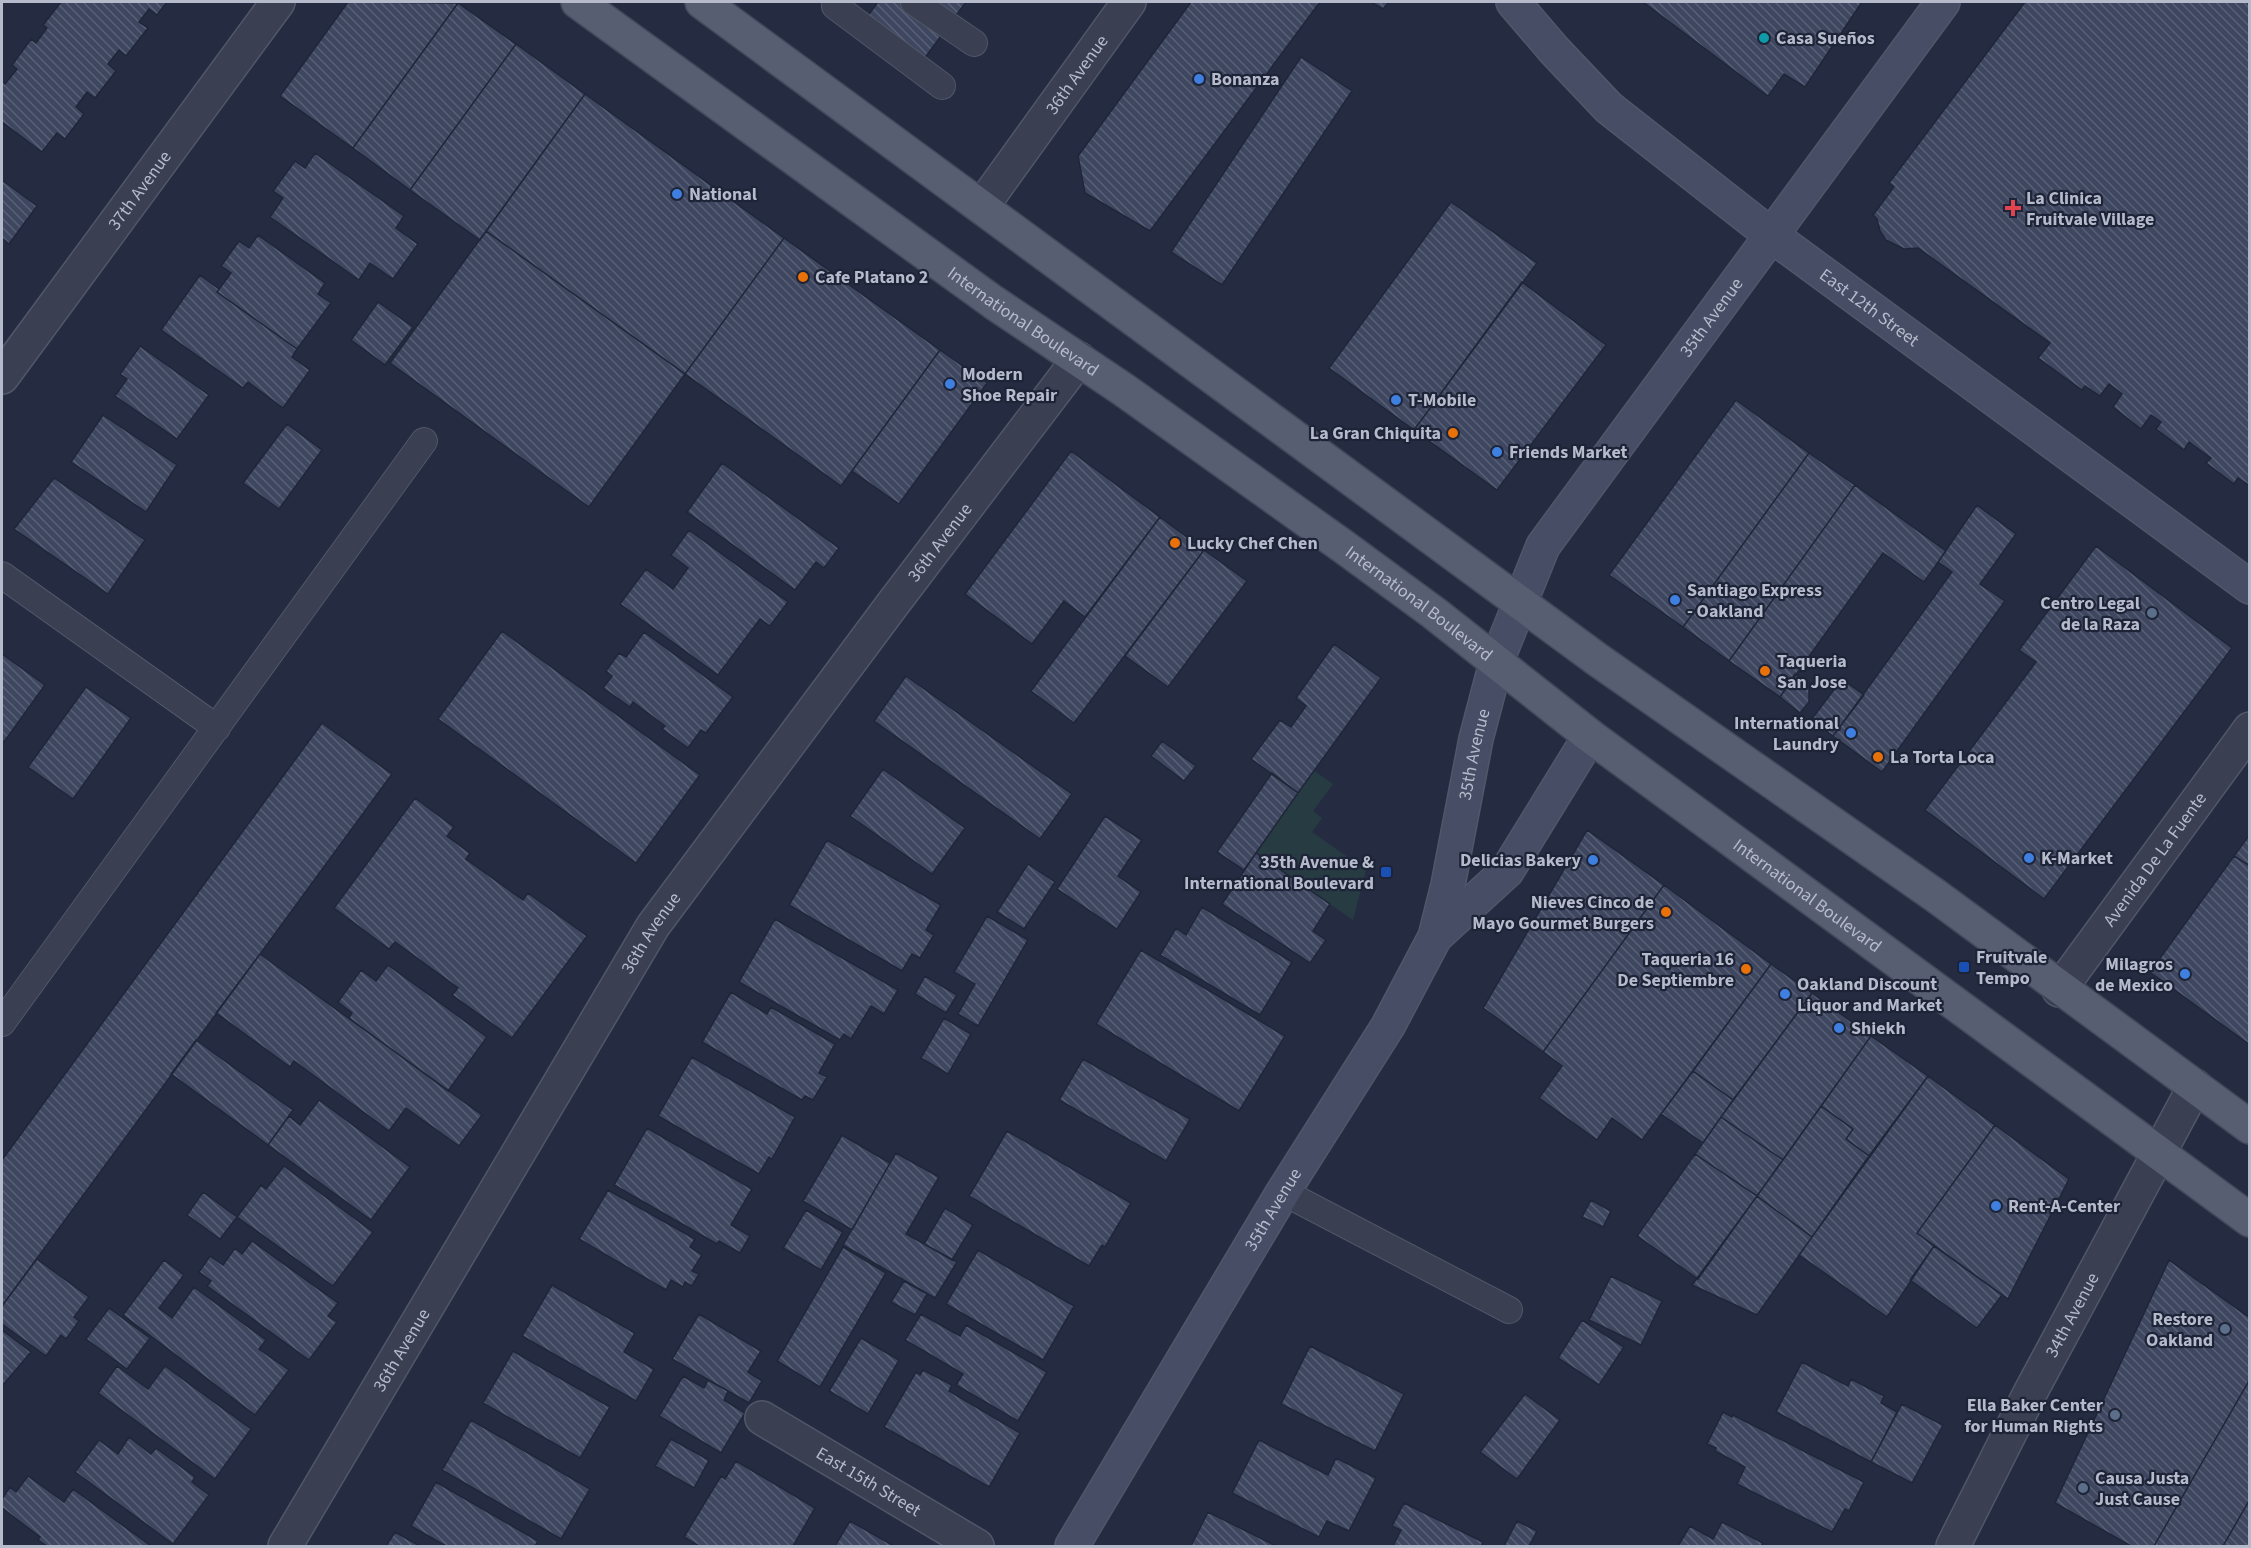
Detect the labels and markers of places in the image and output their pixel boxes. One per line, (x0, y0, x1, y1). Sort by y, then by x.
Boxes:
place label: Casa Sueños (1776, 26, 1875, 51)
marker: Casa Sueños (1757, 31, 1771, 45)
place label: Bonanza (1211, 67, 1279, 92)
marker: Bonanza (1192, 72, 1206, 86)
place label: National (689, 182, 757, 207)
place label: La Clinica Fruitvale Village (2026, 186, 2154, 232)
marker: National (670, 187, 684, 201)
marker: La Clinica Fruitvale Village (2004, 199, 2022, 217)
place label: Cafe Platano 2 (815, 265, 928, 290)
marker: Cafe Platano 2 (796, 270, 810, 284)
place label: Modern Shoe Repair (962, 362, 1058, 408)
marker: Modern Shoe Repair (943, 377, 957, 391)
place label: T-Mobile (1408, 388, 1476, 413)
marker: T-Mobile (1389, 393, 1403, 407)
place label: La Gran Chiquita (1310, 421, 1441, 446)
marker: La Gran Chiquita (1446, 426, 1460, 440)
place label: Friends Market (1509, 440, 1628, 465)
marker: Friends Market (1490, 445, 1504, 459)
place label: Lucky Chef Chen (1187, 531, 1318, 556)
marker: Lucky Chef Chen (1168, 536, 1182, 550)
place label: Santiago Express - Oakland (1687, 578, 1822, 624)
place label: Centro Legal de la Raza (2040, 591, 2140, 637)
marker: Santiago Express - Oakland (1668, 593, 1682, 607)
marker: Centro Legal de la Raza (2145, 606, 2159, 620)
place label: Taqueria San Jose (1777, 649, 1847, 695)
marker: Taqueria San Jose (1758, 664, 1772, 678)
place label: International Laundry (1734, 711, 1840, 757)
marker: International Laundry (1844, 726, 1858, 740)
place label: La Torta Loca (1890, 745, 1995, 770)
marker: La Torta Loca (1871, 750, 1885, 764)
place label: K-Market (2041, 846, 2113, 871)
place label: Delicias Bakery (1460, 848, 1582, 873)
place label: 35th Avenue & International Boulevard (1184, 850, 1374, 896)
marker: K-Market (2022, 851, 2036, 865)
marker: Delicias Bakery (1586, 853, 1600, 867)
marker: 35th Avenue & International Boulevard (1379, 865, 1393, 879)
place label: Nieves Cinco de Mayo Gourmet Burgers (1472, 890, 1654, 936)
marker: Nieves Cinco de Mayo Gourmet Burgers (1659, 905, 1673, 919)
place label: Fruitvale Tempo (1976, 945, 2047, 991)
place label: Taqueria 16 De Septiembre (1617, 947, 1734, 993)
place label: Milagros de Mexico (2095, 952, 2173, 998)
marker: Fruitvale Tempo (1957, 960, 1971, 974)
marker: Taqueria 16 De Septiembre (1739, 962, 1753, 976)
marker: Milagros de Mexico (2178, 967, 2192, 981)
place label: Oakland Discount Liquor and Market (1797, 972, 1942, 1018)
marker: Oakland Discount Liquor and Market (1778, 987, 1792, 1001)
place label: Shiekh (1851, 1016, 1906, 1041)
marker: Shiekh (1832, 1021, 1846, 1035)
place label: Rent-A-Center (2008, 1194, 2121, 1219)
marker: Rent-A-Center (1989, 1199, 2003, 1213)
place label: Restore Oakland (2146, 1307, 2213, 1353)
marker: Restore Oakland (2218, 1322, 2232, 1336)
place label: Ella Baker Center for Human Rights (1965, 1393, 2104, 1439)
marker: Ella Baker Center for Human Rights (2108, 1408, 2122, 1422)
place label: Causa Justa Just Cause (2095, 1466, 2189, 1512)
marker: Causa Justa Just Cause (2076, 1481, 2090, 1495)

